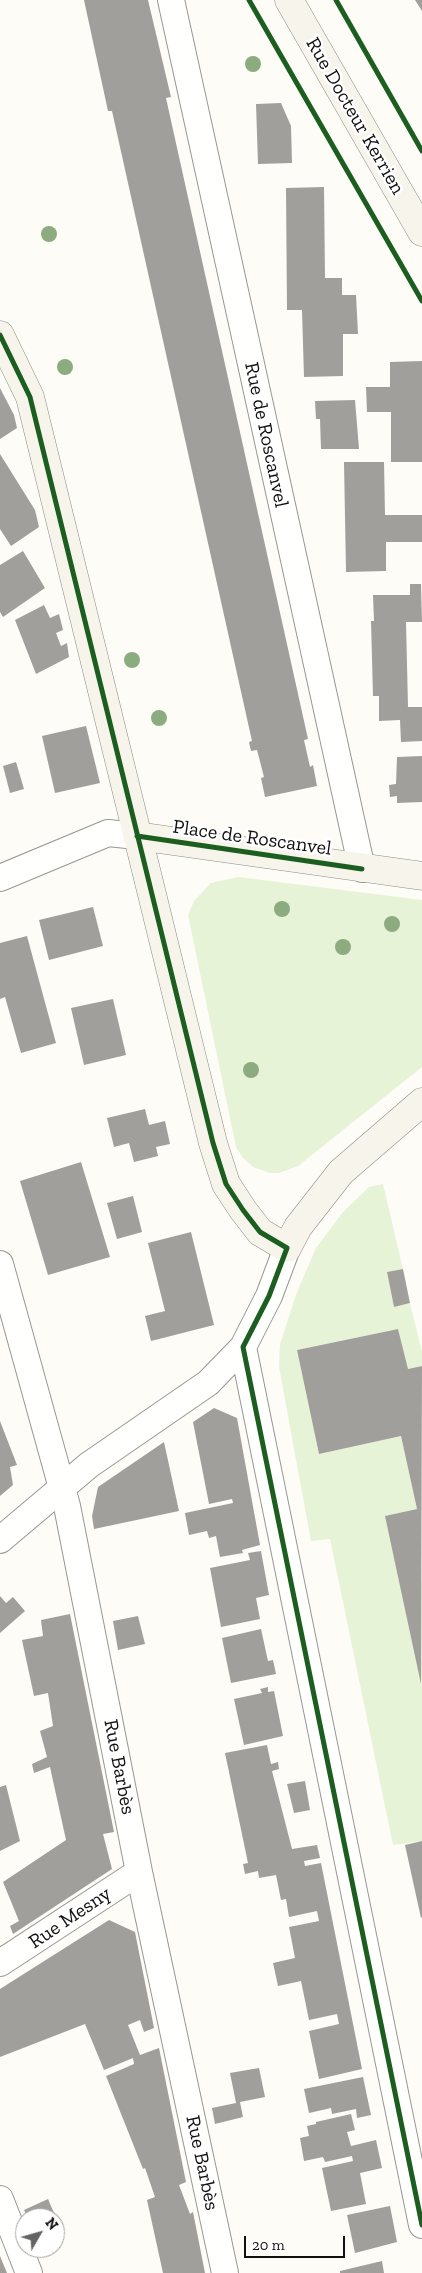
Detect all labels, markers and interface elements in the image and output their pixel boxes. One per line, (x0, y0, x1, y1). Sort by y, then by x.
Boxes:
street label: Rue Docteur Kerrien (300, 33, 410, 199)
street label: Rue de Roscanvel (239, 360, 293, 510)
street label: Place de Roscanvel (171, 815, 333, 861)
street label: Rue Barbès (98, 1717, 140, 1817)
street label: Rue Mesny (24, 1882, 116, 1954)
street label: Rue Barbès (180, 2113, 224, 2213)
north arrow (15, 2208, 65, 2258)
text: N (41, 2215, 61, 2233)
scale bar (247, 2226, 348, 2258)
text: 20 m (252, 2236, 285, 2254)

